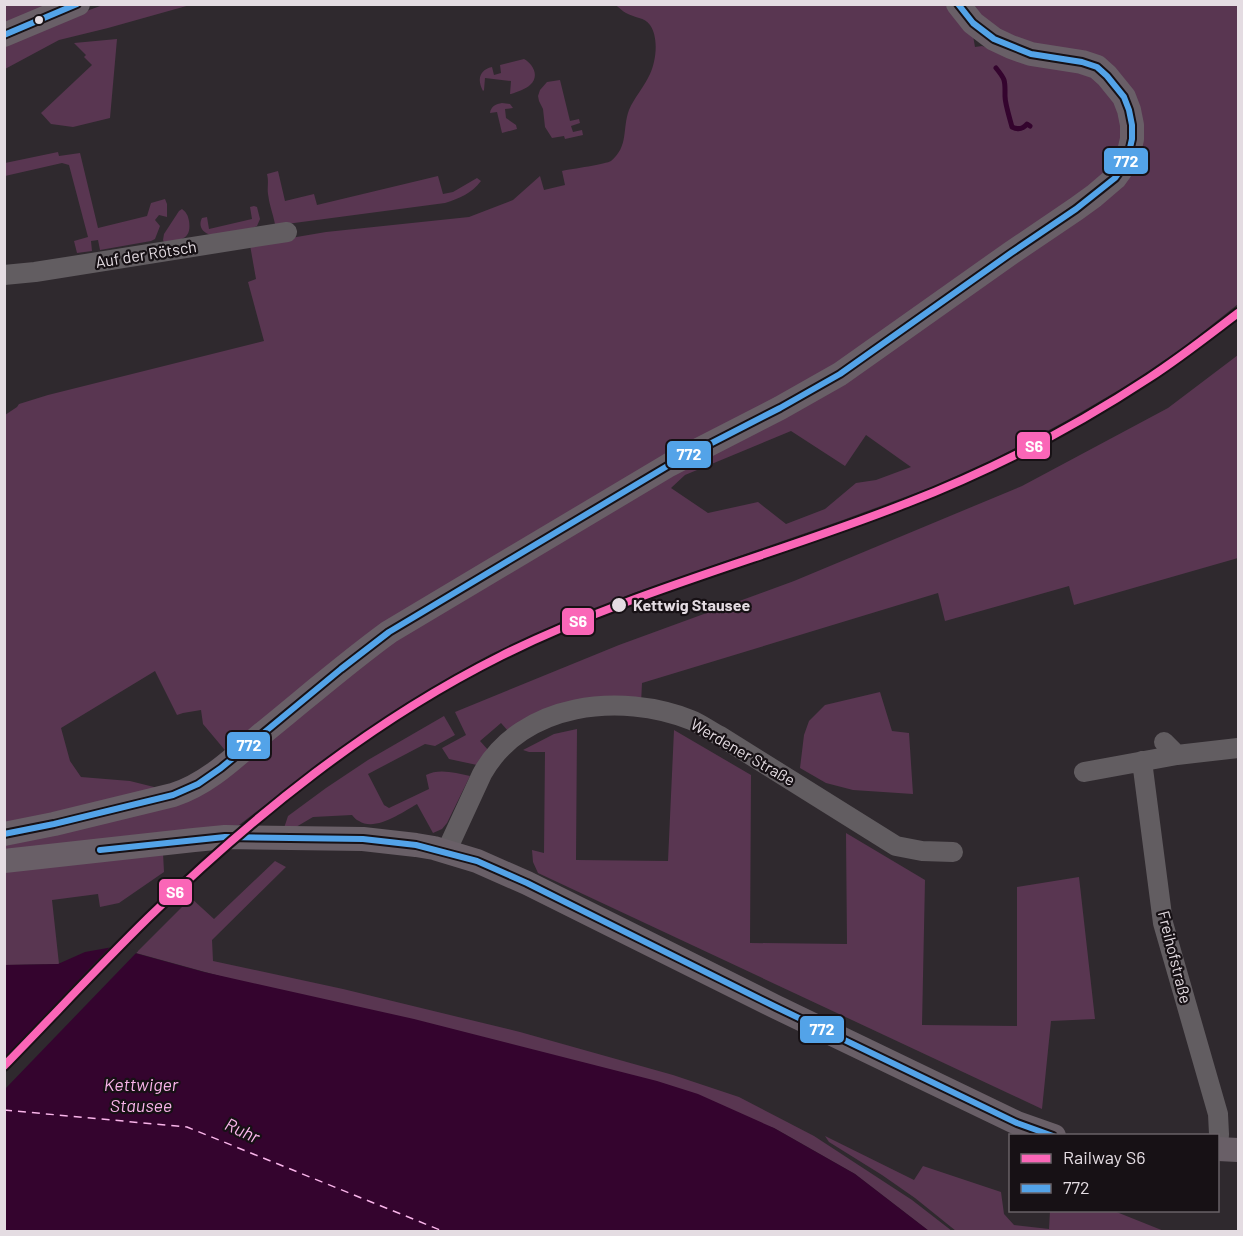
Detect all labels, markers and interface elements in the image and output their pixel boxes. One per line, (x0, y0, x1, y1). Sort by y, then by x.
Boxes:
unlabelled marker (33, 14, 45, 26)
line badge: 772 (1103, 147, 1149, 175)
text: 772 (1114, 151, 1138, 170)
street label: Auf der Rötsch (94, 236, 198, 271)
line badge: S6 (1016, 431, 1051, 460)
text: S6 (1025, 436, 1043, 455)
line badge: 772 (666, 440, 712, 469)
text: 772 (677, 444, 701, 463)
place label: Kettwig Stausee (633, 595, 750, 614)
marker: Kettwig Stausee (610, 596, 628, 614)
line badge: S6 (561, 607, 595, 636)
text: S6 (569, 611, 587, 630)
street label: Werdener Straße (688, 714, 799, 789)
line badge: 772 (226, 731, 271, 760)
text: 772 (237, 735, 261, 754)
line badge: S6 (158, 878, 193, 906)
text: S6 (166, 882, 184, 901)
street label: Freihofstraße (1155, 909, 1196, 1005)
line badge: 772 (799, 1015, 845, 1044)
text: 772 (810, 1019, 834, 1038)
water label: Kettwiger Stausee (104, 1073, 179, 1116)
water label: Ruhr (222, 1113, 264, 1148)
legend (1009, 1134, 1219, 1212)
text: Railway S6 (1063, 1146, 1146, 1168)
text: 772 (1063, 1176, 1090, 1198)

